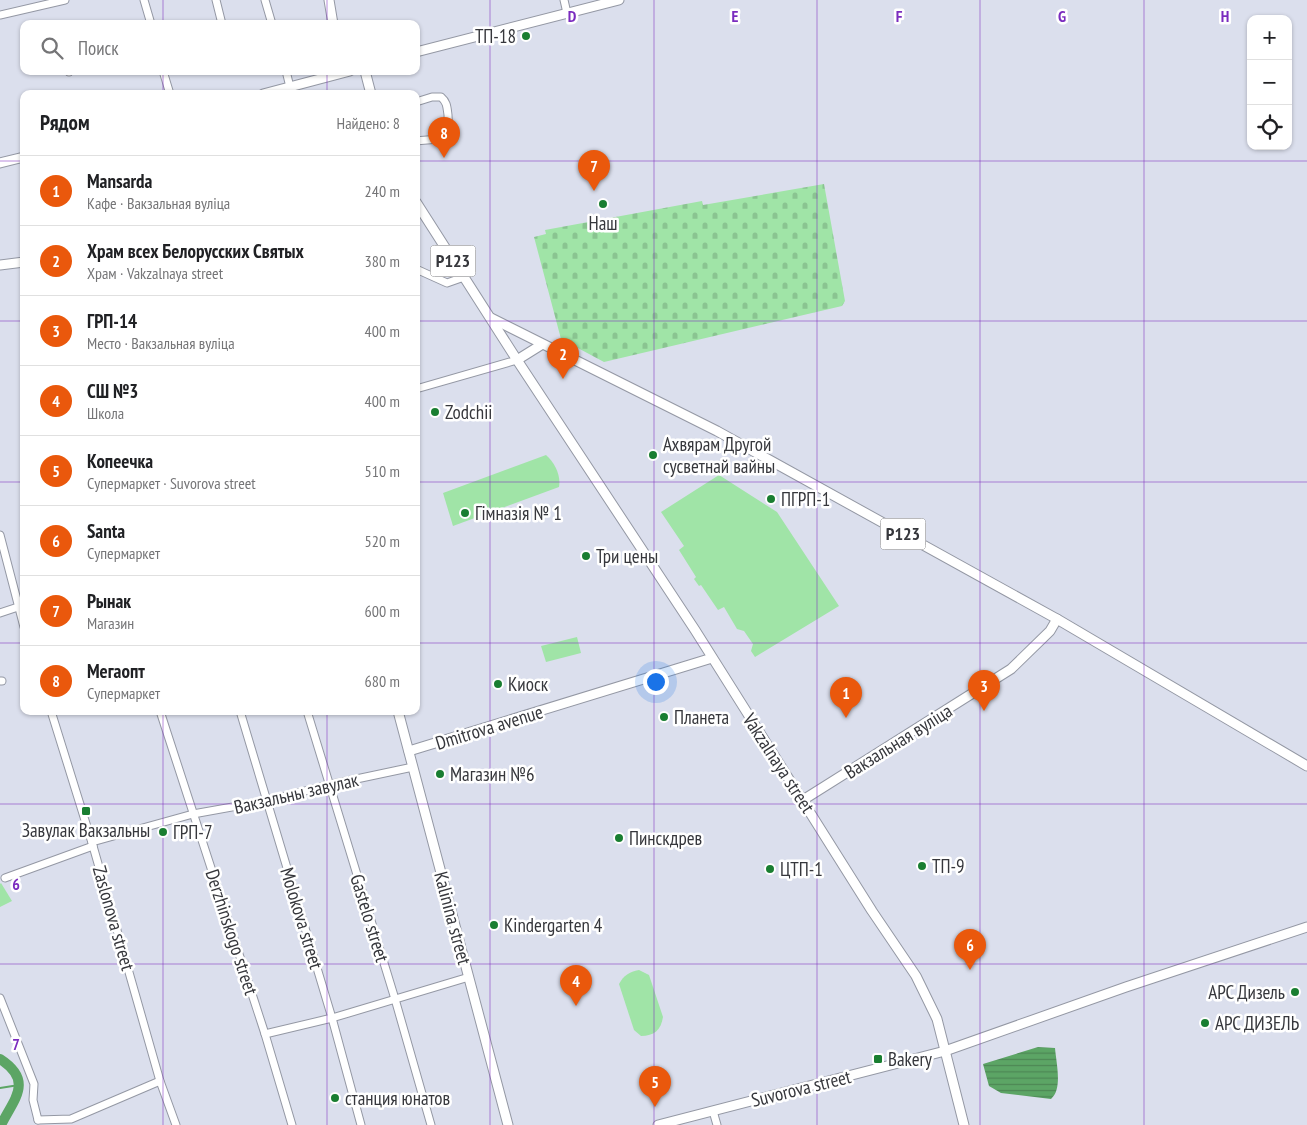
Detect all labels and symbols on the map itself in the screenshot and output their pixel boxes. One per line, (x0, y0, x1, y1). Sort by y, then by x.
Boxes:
text: D (568, 6, 577, 26)
text: E (732, 6, 739, 26)
text: F (896, 6, 903, 26)
text: G (1058, 6, 1066, 26)
text: H (1221, 6, 1229, 26)
place label: ТП-18 (475, 24, 516, 48)
marker: ТП-18 (520, 30, 532, 42)
pin: 8 (428, 117, 460, 158)
pin: 7 (578, 150, 610, 191)
marker: Наш (597, 198, 609, 210)
place label: Наш (588, 211, 618, 235)
road number: Р123 (430, 246, 476, 276)
pin: 2 (547, 338, 579, 379)
place label: Zodchii (445, 400, 492, 424)
marker: Zodchii (429, 406, 441, 418)
place label: Ахвярам Другой сусветнай вайны (663, 432, 775, 478)
marker: Ахвярам Другой сусветнай вайны (647, 449, 659, 461)
place label: ПГРП-1 (781, 487, 830, 511)
marker: ПГРП-1 (765, 493, 777, 505)
place label: Гімназія № 1 (475, 501, 562, 525)
marker: Гімназія № 1 (459, 507, 471, 519)
road number: Р123 (880, 518, 926, 550)
place label: Три цены (596, 544, 658, 568)
marker: Три цены (580, 550, 592, 562)
your location (643, 669, 669, 695)
pin: 3 (968, 670, 1000, 711)
place label: Киоск (508, 672, 549, 696)
pin: 1 (830, 677, 862, 718)
marker: Киоск (492, 678, 504, 690)
street label: Вакзальная вуліца (840, 698, 956, 784)
street label: Dmitrova avenue (432, 699, 546, 755)
place label: Планета (674, 705, 729, 729)
street label: Vakzalnaya street (737, 708, 821, 818)
marker: Планета (658, 711, 670, 723)
place label: Магазин №6 (450, 762, 534, 786)
street label: Вакзальны завулак (231, 767, 361, 819)
marker: Магазин №6 (434, 768, 446, 780)
marker: Завулак Вакзальны (80, 805, 92, 817)
place label: Завулак Вакзальны (22, 818, 150, 842)
place label: ГРП-7 (173, 820, 212, 844)
marker: ГРП-7 (157, 826, 169, 838)
place label: Пинскдрев (629, 826, 702, 850)
marker: Пинскдрев (613, 832, 625, 844)
place label: ТП-9 (932, 854, 965, 878)
place label: ЦТП-1 (780, 857, 823, 881)
marker: ТП-9 (916, 860, 928, 872)
street label: Zaslonova street (88, 863, 141, 974)
marker: ЦТП-1 (764, 863, 776, 875)
street label: Molokova street (275, 864, 329, 972)
street label: Derzhinskogo street (200, 866, 264, 999)
street label: Kalinina street (429, 869, 477, 968)
street label: Gastelo street (345, 871, 395, 966)
text: 6 (12, 874, 20, 894)
place label: Kindergarten 4 (504, 913, 603, 937)
marker: Kindergarten 4 (488, 919, 500, 931)
pin: 6 (954, 929, 986, 970)
pin: 4 (560, 965, 592, 1006)
place label: АРС Дизель (1208, 980, 1285, 1004)
marker: АРС Дизель (1289, 986, 1301, 998)
place label: АРС ДИЗЕЛЬ (1215, 1011, 1300, 1035)
marker: АРС ДИЗЕЛЬ (1199, 1017, 1211, 1029)
text: 7 (12, 1034, 20, 1054)
place label: Bakery (888, 1047, 933, 1071)
marker: Bakery (872, 1053, 884, 1065)
street label: Suvorova street (749, 1064, 854, 1112)
pin: 5 (639, 1066, 671, 1107)
place label: станция юнатов (345, 1086, 450, 1110)
marker: станция юнатов (329, 1092, 341, 1104)

